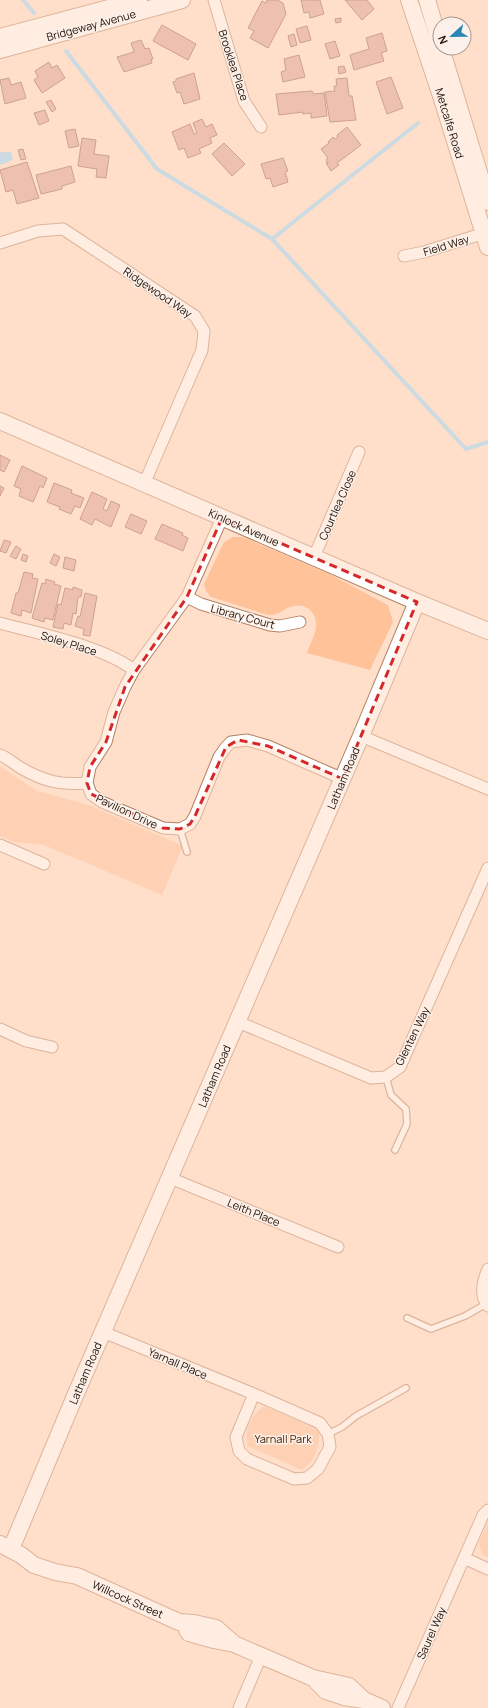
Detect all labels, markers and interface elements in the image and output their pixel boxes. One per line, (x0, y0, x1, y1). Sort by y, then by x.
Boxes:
street label: Bridgeway Avenue (45, 6, 138, 44)
north arrow (432, 16, 472, 56)
street label: Brooklea Place (215, 28, 253, 103)
text: N (434, 33, 451, 46)
street label: Metcalfe Road (432, 86, 468, 160)
street label: Field Way (421, 231, 471, 259)
street label: Ridgewood Way (121, 263, 196, 321)
street label: Courtlea Close (315, 467, 359, 543)
street label: Kinlock Avenue (206, 505, 282, 550)
street label: Library Court (209, 600, 277, 632)
street label: Soley Place (39, 627, 99, 659)
street label: Latham Road (323, 745, 363, 811)
street label: Pavilion Drive (94, 790, 161, 832)
street label: Glenten Way (391, 1004, 433, 1068)
street label: Latham Road (194, 1043, 234, 1109)
street label: Leith Place (225, 1195, 283, 1230)
street label: Latham Road (65, 1340, 105, 1406)
street label: Yarnall Place (146, 1344, 210, 1382)
park label: Yarnall Park (254, 1431, 312, 1446)
street label: Willcock Street (90, 1577, 166, 1621)
street label: Saurel Way (413, 1604, 449, 1662)

